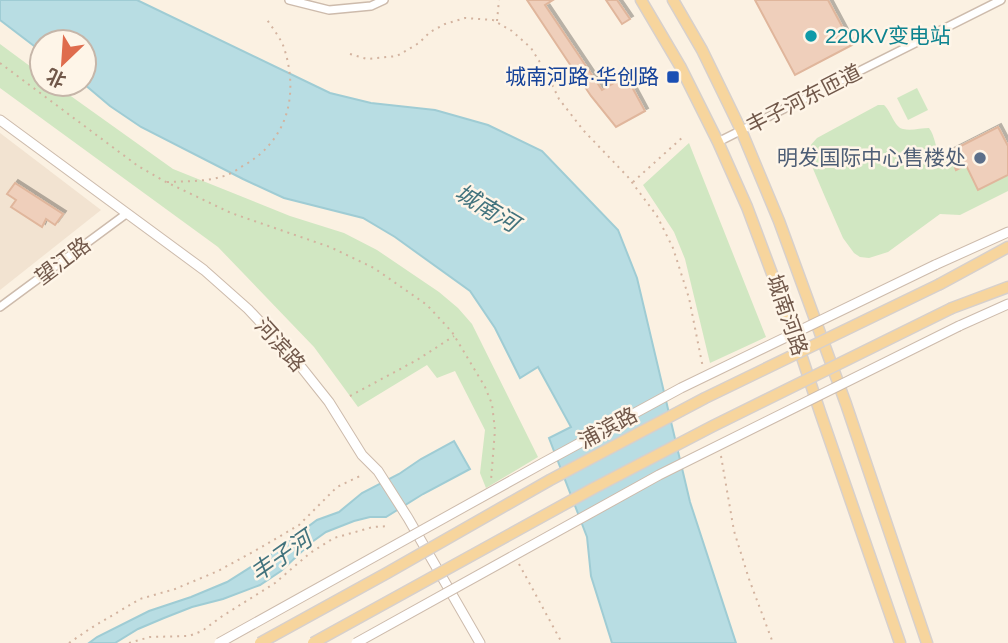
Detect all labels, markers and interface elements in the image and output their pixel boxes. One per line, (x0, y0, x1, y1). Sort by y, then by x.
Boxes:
place label: 220KV变电站 (825, 24, 951, 47)
north arrow (28, 28, 98, 98)
marker: 220KV变电站 (803, 28, 819, 44)
street label: 丰子河东匝道 (742, 60, 865, 137)
text: 北 (43, 64, 69, 91)
place label: 城南河路·华创路 (505, 65, 659, 88)
marker: 城南河路·华创路 (665, 69, 681, 85)
place label: 明发国际中心售楼处 (777, 146, 966, 169)
marker: 明发国际中心售楼处 (972, 150, 988, 166)
water label: 城南河 (451, 179, 527, 239)
street label: 望江路 (31, 232, 95, 289)
street label: 城南河路 (763, 271, 812, 358)
street label: 河滨路 (251, 314, 310, 376)
street label: 浦滨路 (575, 403, 641, 453)
water label: 丰子河 (245, 523, 320, 586)

